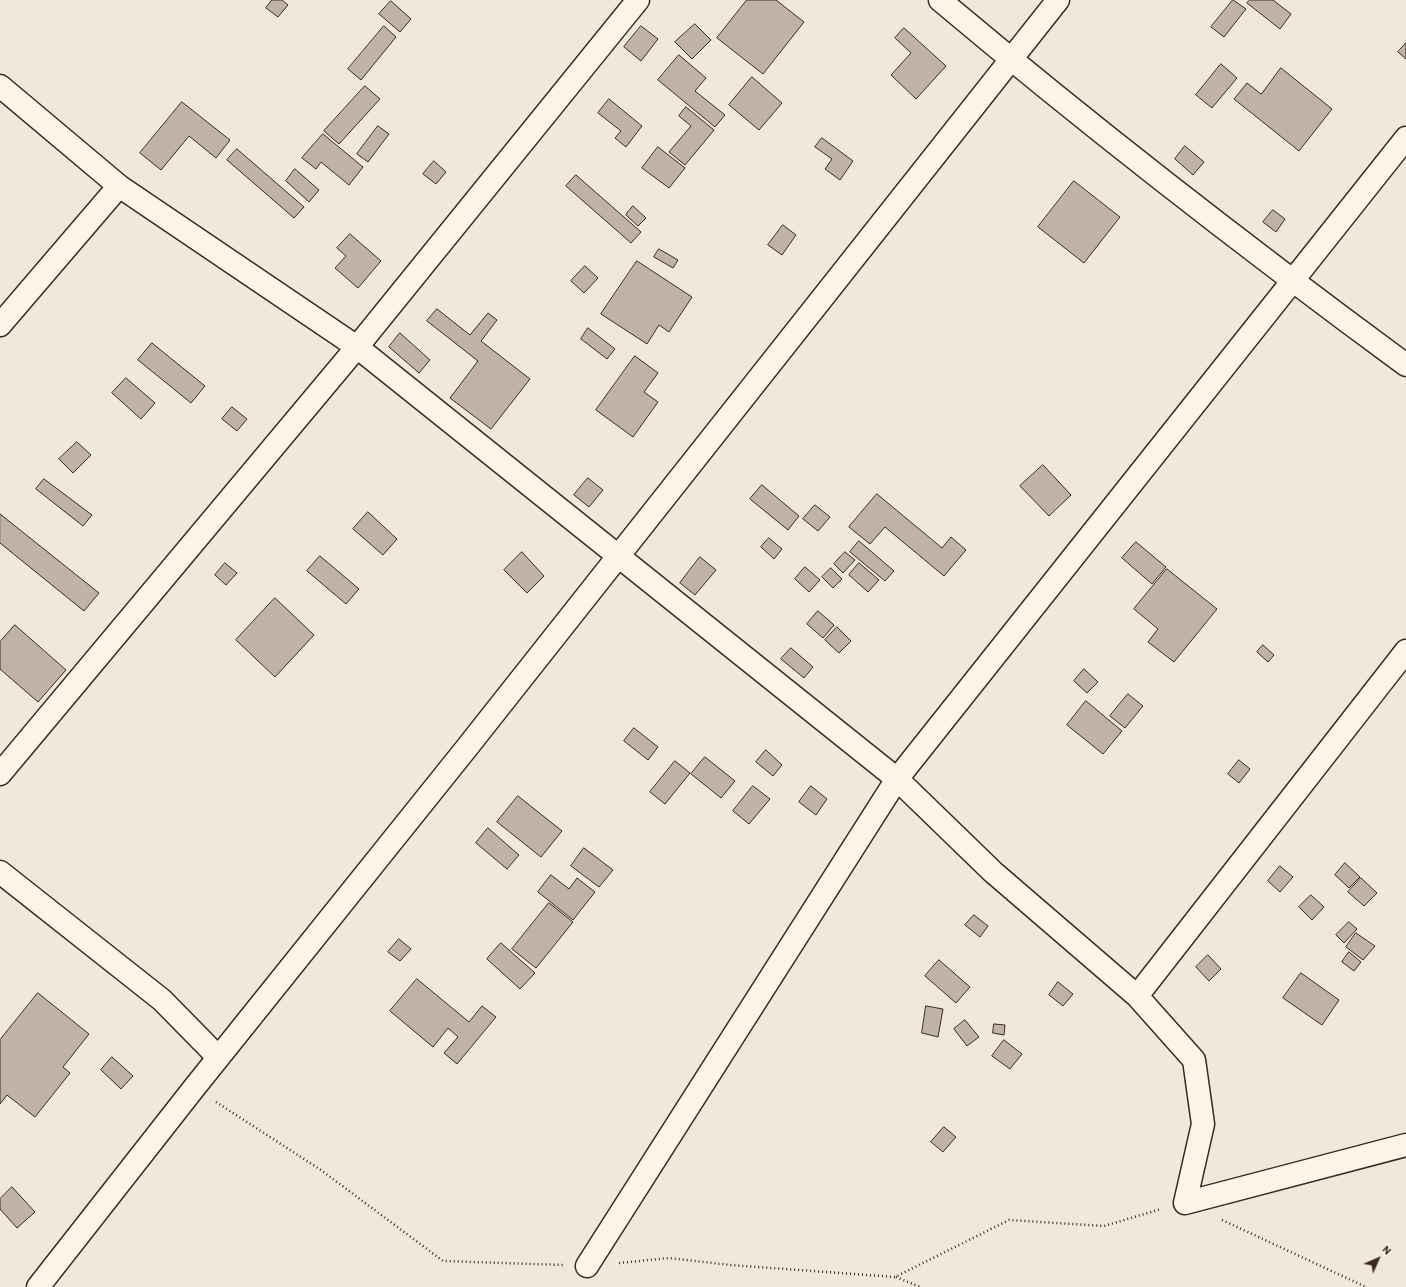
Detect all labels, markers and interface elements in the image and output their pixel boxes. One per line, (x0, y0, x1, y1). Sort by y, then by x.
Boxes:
north arrow (1358, 1239, 1398, 1279)
text: N (1380, 1243, 1394, 1257)

